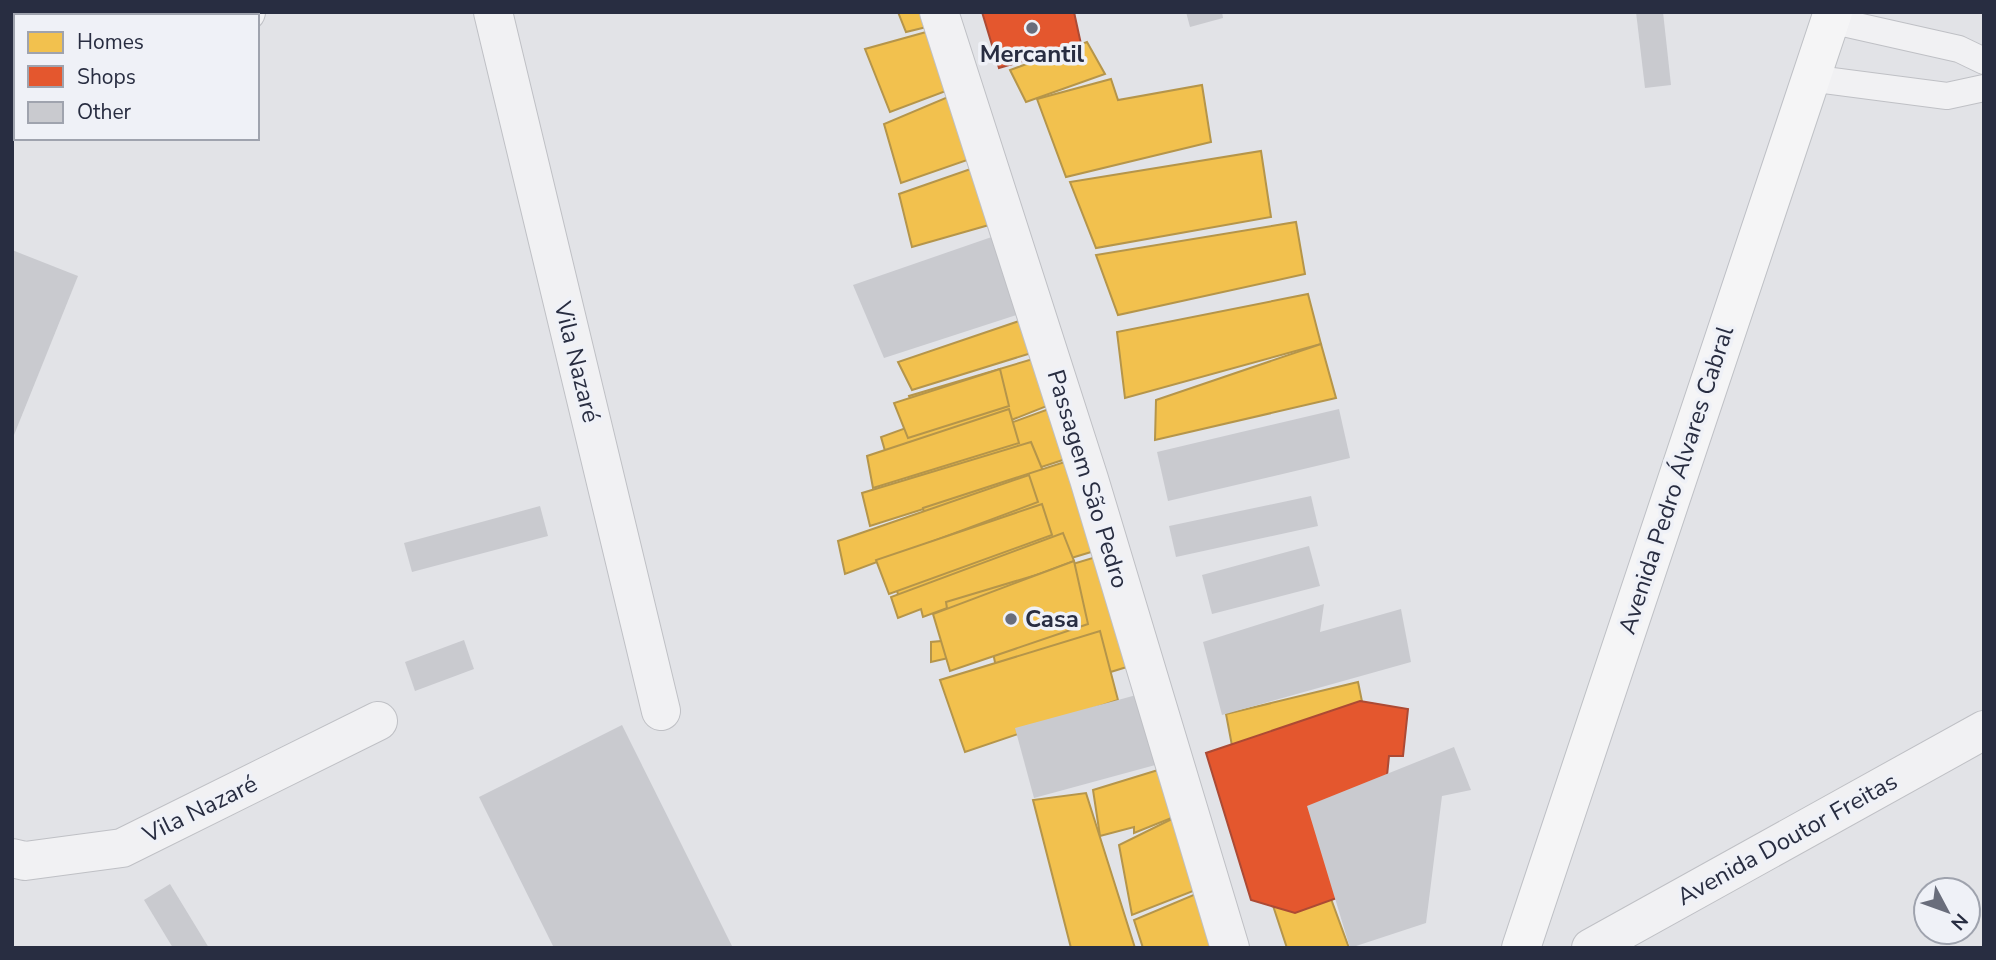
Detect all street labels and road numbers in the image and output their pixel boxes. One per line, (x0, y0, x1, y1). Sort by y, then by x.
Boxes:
street label: Vila Nazaré (546, 297, 607, 426)
street label: Avenida Pedro Álvares Cabral (1611, 322, 1741, 638)
street label: Passagem São Pedro (1040, 366, 1136, 592)
street label: Avenida Doutor Freitas (1671, 765, 1903, 913)
street label: Vila Nazaré (137, 768, 263, 851)

